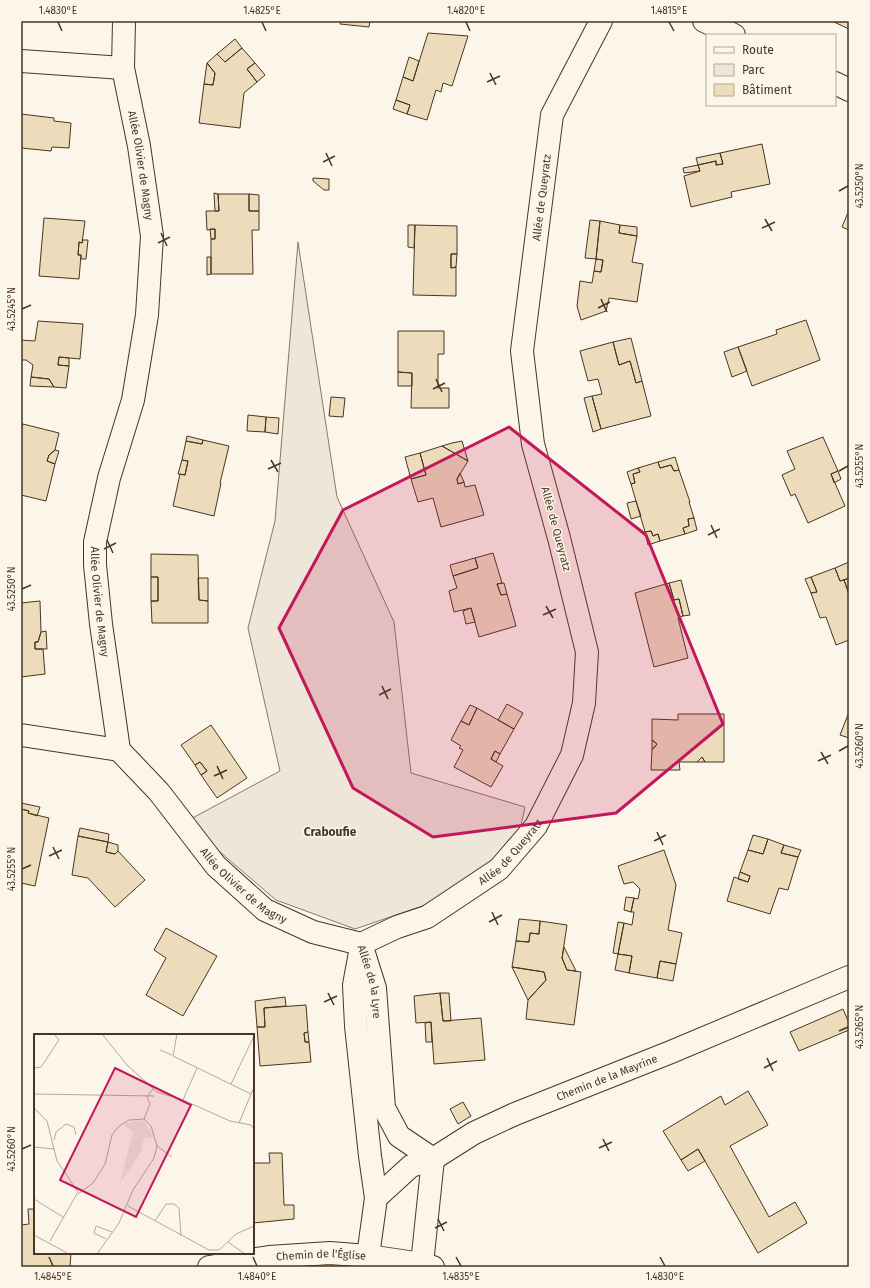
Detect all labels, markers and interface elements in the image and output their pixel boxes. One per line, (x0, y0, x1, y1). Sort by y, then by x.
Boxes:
text: 1.4830°E (39, 5, 77, 17)
text: 1.4825°E (243, 5, 281, 17)
text: 1.4820°E (447, 5, 485, 17)
text: 1.4815°E (651, 5, 687, 17)
legend (706, 34, 836, 106)
text: Route (742, 43, 774, 57)
text: Parc (742, 63, 765, 77)
text: Bâtiment (742, 83, 792, 97)
street label: Allée Olivier de Magny (125, 109, 156, 221)
street label: Allée de Queyratz (530, 153, 553, 242)
text: 43.5250°N (854, 163, 866, 209)
text: 43.5245°N (6, 287, 18, 331)
text: 43.5255°N (854, 444, 866, 488)
street label: Allée de Queyratz (538, 485, 574, 573)
street label: Allée Olivier de Magny (89, 547, 112, 658)
text: 43.5250°N (6, 566, 18, 612)
text: 43.5260°N (854, 723, 866, 769)
street label: Allée de Queyratz (476, 817, 545, 887)
district label: Craboufie (304, 825, 357, 839)
street label: Allée Olivier de Magny (198, 845, 290, 926)
text: 43.5255°N (6, 847, 18, 891)
street label: Allée de la Lyre (355, 943, 384, 1019)
text: 43.5265°N (854, 1005, 866, 1049)
inset map (34, 1034, 254, 1254)
street label: Chemin de la Mayrine (554, 1052, 659, 1103)
text: 43.5260°N (6, 1126, 18, 1172)
street label: Chemin de l'Église (276, 1246, 367, 1263)
text: 1.4845°E (34, 1271, 72, 1283)
text: 1.4840°E (238, 1271, 276, 1283)
text: 1.4835°E (442, 1271, 480, 1283)
text: 1.4830°E (646, 1271, 684, 1283)

